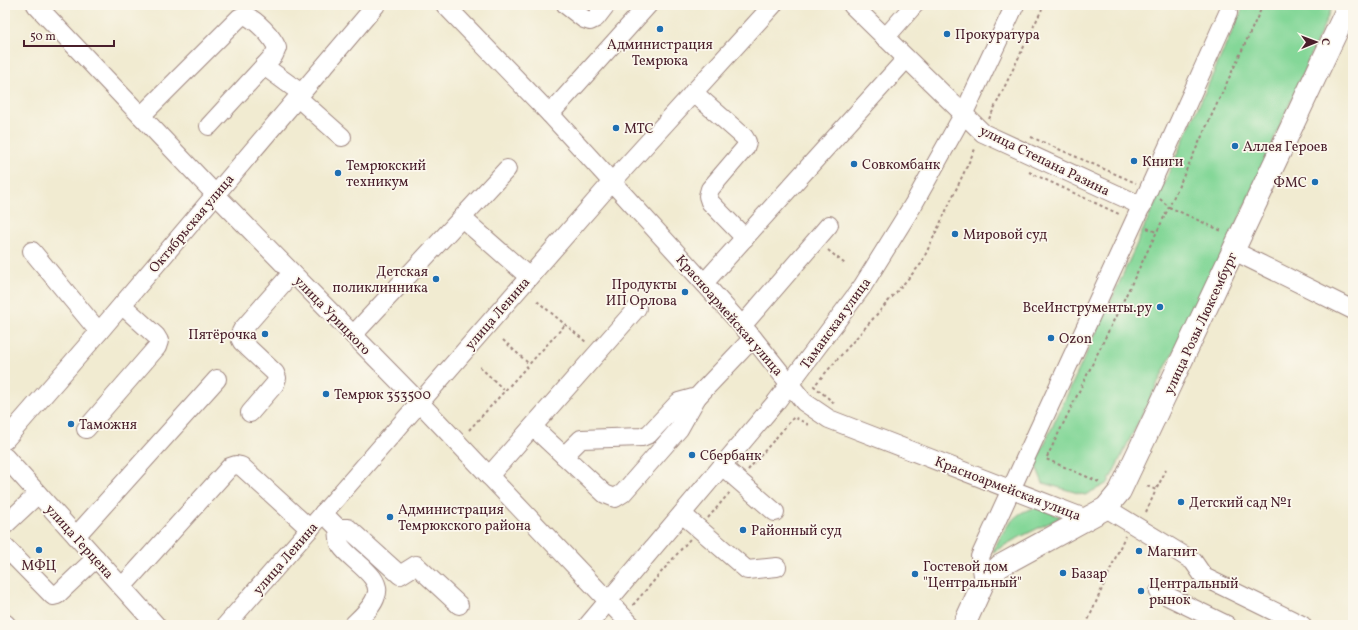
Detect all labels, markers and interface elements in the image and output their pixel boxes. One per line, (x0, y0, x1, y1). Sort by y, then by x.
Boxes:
scale bar (24, 22, 114, 48)
north arrow (1296, 22, 1336, 62)
marker: Администрация Темрюка (655, 24, 665, 34)
place label: Прокуратура (955, 26, 1040, 45)
text: 50 m (30, 29, 56, 45)
marker: Прокуратура (942, 29, 952, 39)
place label: Администрация Темрюка (607, 36, 713, 71)
text: С (1317, 38, 1332, 46)
place label: МТС (624, 120, 654, 139)
street label: улица Степана Разина (976, 122, 1113, 201)
marker: МТС (611, 123, 621, 133)
place label: Аллея Героев (1243, 138, 1328, 157)
marker: Аллея Героев (1230, 141, 1240, 151)
place label: Книги (1142, 153, 1184, 172)
place label: Совкомбанк (862, 156, 941, 175)
marker: Книги (1129, 156, 1139, 166)
place label: Темрюкский техникум (346, 157, 427, 192)
marker: Совкомбанк (849, 159, 859, 169)
marker: Темрюкский техникум (333, 168, 343, 178)
street label: Октябрьская улица (145, 171, 239, 277)
place label: ФМС (1274, 174, 1307, 193)
marker: ФМС (1310, 177, 1320, 187)
place label: Мировой суд (963, 226, 1047, 245)
marker: Мировой суд (950, 229, 960, 239)
street label: улица Розы Люксембург (1160, 250, 1243, 398)
street label: Красноармейская улица (671, 251, 787, 381)
place label: Детская поликлинника (333, 263, 428, 298)
street label: улица Урицкого (289, 272, 375, 360)
marker: Детская поликлинника (431, 274, 441, 284)
street label: улица Ленина (461, 274, 535, 354)
street label: Таманская улица (797, 274, 876, 373)
place label: Продукты ИП Орлова (606, 276, 677, 311)
marker: Продукты ИП Орлова (680, 287, 690, 297)
place label: ВсеИнструменты.ру (1022, 299, 1152, 318)
marker: ВсеИнструменты.ру (1155, 302, 1165, 312)
place label: Пятёрочка (188, 326, 257, 345)
marker: Пятёрочка (260, 329, 270, 339)
place label: Ozon (1059, 330, 1092, 349)
marker: Ozon (1046, 333, 1056, 343)
place label: Темрюк 353500 (334, 386, 431, 405)
marker: Темрюк 353500 (321, 389, 331, 399)
place label: Таможня (79, 416, 137, 435)
marker: Таможня (66, 419, 76, 429)
place label: Сбербанк (700, 447, 762, 466)
marker: Сбербанк (687, 450, 697, 460)
street label: Красноармейская улица (932, 453, 1083, 526)
place label: Детский сад №1 (1189, 494, 1292, 513)
marker: Детский сад №1 (1176, 497, 1186, 507)
street label: улица Герцена (40, 501, 117, 583)
place label: Администрация Темрюкского района (398, 501, 531, 536)
marker: Администрация Темрюкского района (385, 512, 395, 522)
street label: улица Ленина (249, 519, 323, 599)
place label: Районный суд (751, 522, 842, 541)
marker: Районный суд (738, 525, 748, 535)
place label: Магнит (1147, 543, 1197, 562)
marker: МФЦ (34, 545, 44, 555)
marker: Магнит (1134, 546, 1144, 556)
place label: МФЦ (21, 557, 57, 576)
place label: Гостевой дом "Центральный" (923, 558, 1022, 593)
place label: Базар (1071, 565, 1107, 584)
marker: Базар (1058, 568, 1068, 578)
marker: Гостевой дом "Центральный" (910, 569, 920, 579)
place label: Центральный рынок (1149, 575, 1239, 610)
marker: Центральный рынок (1136, 586, 1146, 596)

